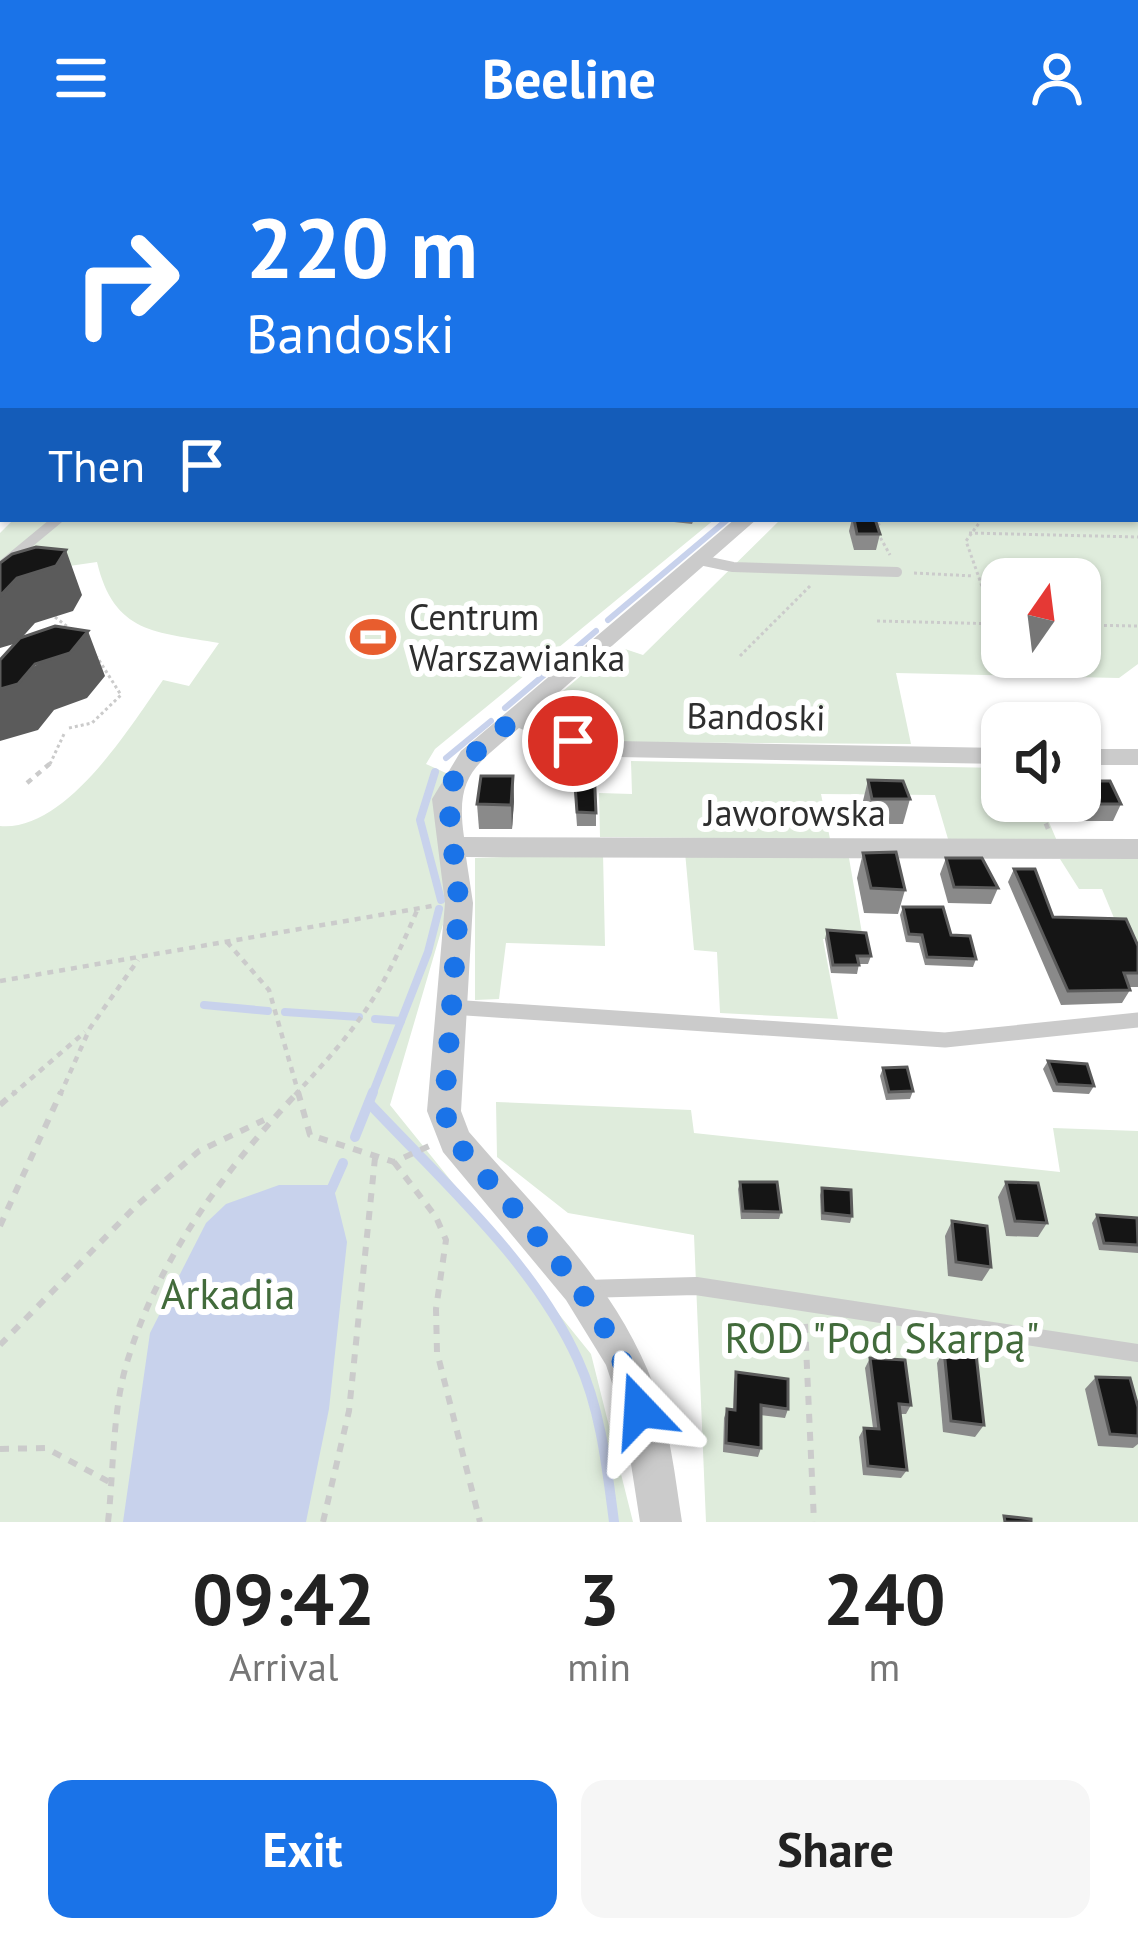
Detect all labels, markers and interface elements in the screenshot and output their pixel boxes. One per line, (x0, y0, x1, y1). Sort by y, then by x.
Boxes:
text: Beeline (482, 43, 656, 113)
icon: menu (48, 45, 114, 111)
icon: person (1024, 45, 1090, 111)
text: 220 m (246, 192, 478, 301)
icon: right (48, 204, 204, 360)
text: Bandoski (246, 298, 455, 368)
icon: arrive (169, 432, 235, 498)
text: Then (48, 436, 145, 494)
north arrow (981, 558, 1101, 678)
map controls (981, 558, 1101, 822)
place label: Centrum Warszawianka (409, 593, 625, 681)
sports icon: Centrum Warszawianka (348, 612, 398, 662)
pin (522, 690, 624, 792)
street label: Bandoski (686, 691, 826, 741)
button: sound (981, 702, 1101, 822)
icon: arrive (540, 708, 606, 774)
street label: Jaworowska (702, 789, 886, 836)
park label: Arkadia (161, 1266, 295, 1321)
park label: ROD "Pod Skarpą" (724, 1310, 1040, 1365)
position arrow (577, 1347, 703, 1473)
text: 09:42 (192, 1552, 375, 1645)
text: 3 (579, 1552, 620, 1645)
text: 240 (823, 1552, 946, 1645)
text: Arrival (229, 1641, 338, 1692)
text: min (567, 1641, 631, 1692)
text: m (869, 1641, 900, 1692)
button: Exit (48, 1780, 557, 1918)
button: Share (581, 1780, 1090, 1918)

